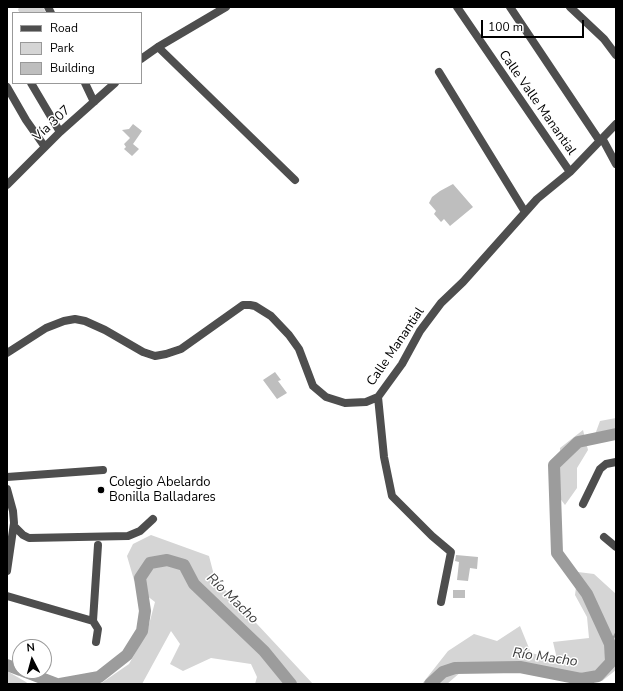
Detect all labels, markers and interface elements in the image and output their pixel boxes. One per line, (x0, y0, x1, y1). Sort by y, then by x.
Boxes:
legend (12, 12, 142, 84)
scale bar (483, 12, 586, 38)
text: 100 m (488, 19, 523, 35)
text: Road (50, 20, 78, 36)
text: Park (50, 40, 74, 56)
street label: Calle Valle Manantial (495, 48, 579, 158)
text: Building (50, 60, 95, 76)
street label: Vía 307 (30, 103, 74, 145)
street label: Calle Manantial (364, 305, 428, 389)
place label: Colegio Abelardo Bonilla Balladares (109, 475, 216, 506)
marker: Colegio Abelardo Bonilla Balladares (96, 485, 106, 495)
water label: Río Macho (203, 570, 261, 628)
north arrow (12, 639, 52, 679)
text: N (26, 640, 36, 655)
water label: Río Macho (511, 645, 579, 671)

